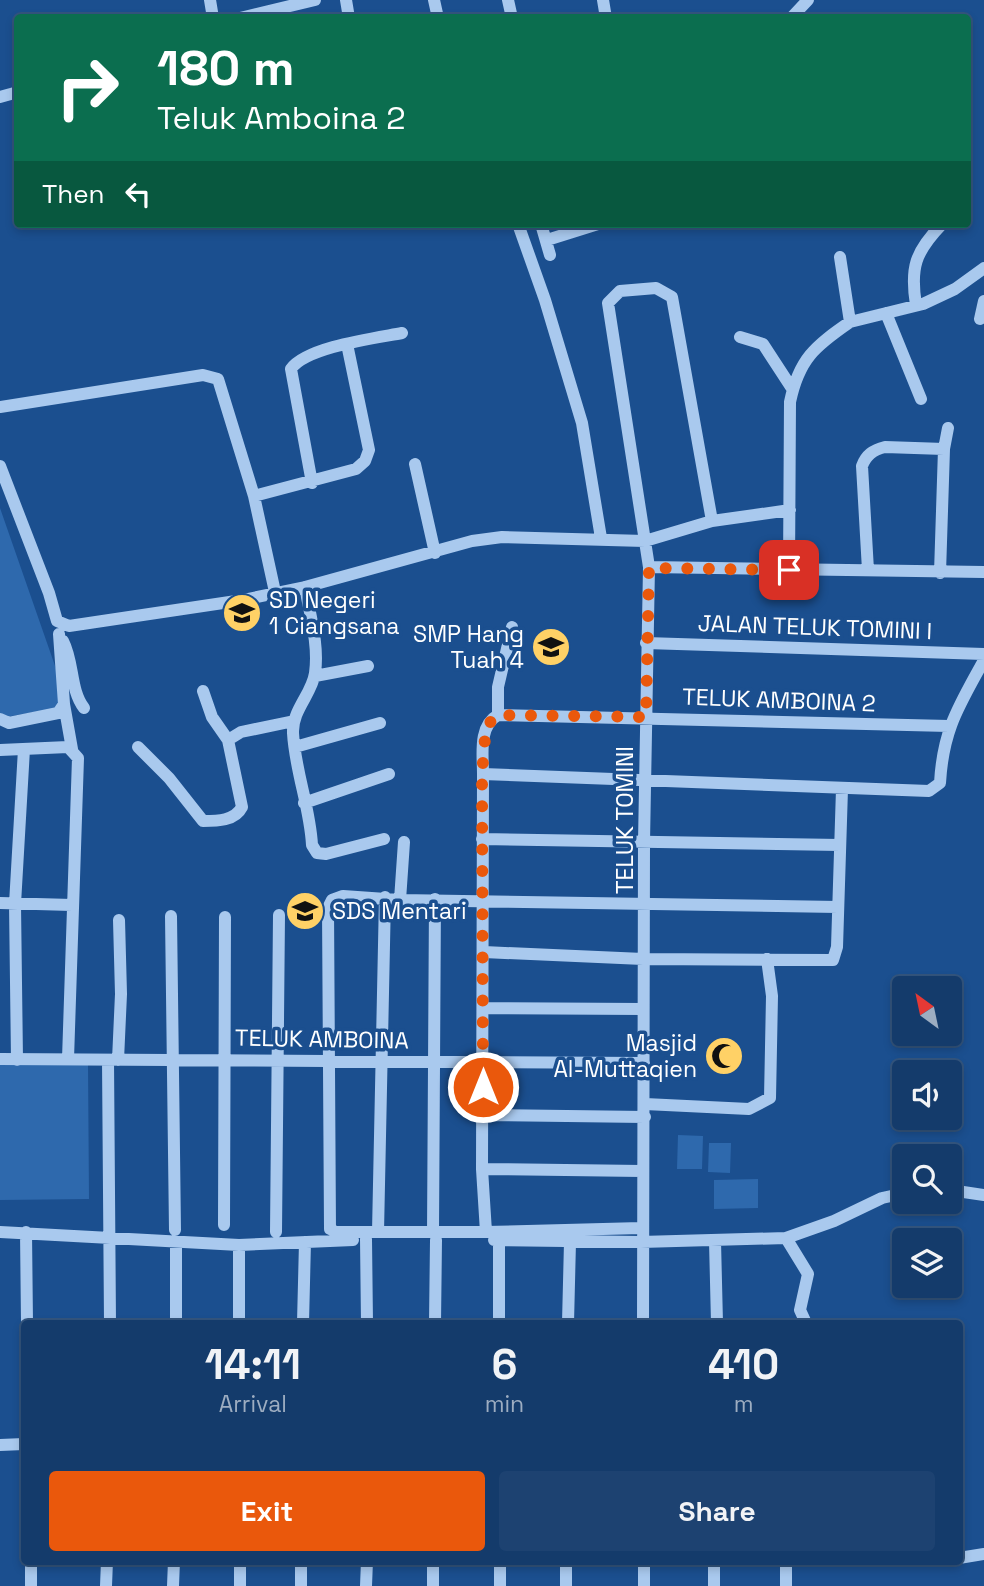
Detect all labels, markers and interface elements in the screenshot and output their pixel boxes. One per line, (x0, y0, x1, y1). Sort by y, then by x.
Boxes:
text: 180 m (157, 37, 295, 99)
icon: right (42, 42, 133, 133)
text: Teluk Amboina 2 (157, 98, 405, 138)
icon: left (119, 175, 157, 213)
text: Then (42, 177, 105, 211)
pin (759, 540, 819, 600)
icon: arrive (770, 551, 808, 589)
place label: SD Negeri 1 Ciangsana (269, 585, 400, 641)
school or university icon: SD Negeri 1 Ciangsana (221, 592, 263, 634)
street label: JALAN TELUK TOMINI I (697, 608, 933, 646)
place label: SMP Hang Tuah 4 (413, 619, 524, 675)
school or university icon: SMP Hang Tuah 4 (530, 626, 572, 668)
street label: TELUK AMBOINA 2 (682, 682, 876, 718)
street label: TELUK TOMINI (610, 746, 640, 894)
school or university icon: SDS Mentari (284, 890, 326, 932)
place label: SDS Mentari (332, 896, 467, 926)
north arrow (892, 976, 962, 1046)
map controls (892, 976, 962, 1298)
street label: TELUK AMBOINA (235, 1022, 409, 1056)
place label: Masjid Al-Muttaqien (553, 1028, 697, 1084)
mosque icon: Masjid Al-Muttaqien (703, 1035, 745, 1077)
position arrow (446, 1050, 520, 1124)
button: sound (892, 1060, 962, 1130)
button: search (892, 1144, 962, 1214)
button: layers (892, 1228, 962, 1298)
text: 14:11 (205, 1338, 301, 1391)
text: 6 (491, 1338, 517, 1391)
text: 410 (708, 1338, 779, 1391)
text: Arrival (219, 1389, 287, 1419)
text: min (485, 1389, 524, 1419)
text: m (734, 1389, 753, 1419)
button: Exit (49, 1471, 485, 1551)
button: Share (499, 1471, 935, 1551)

